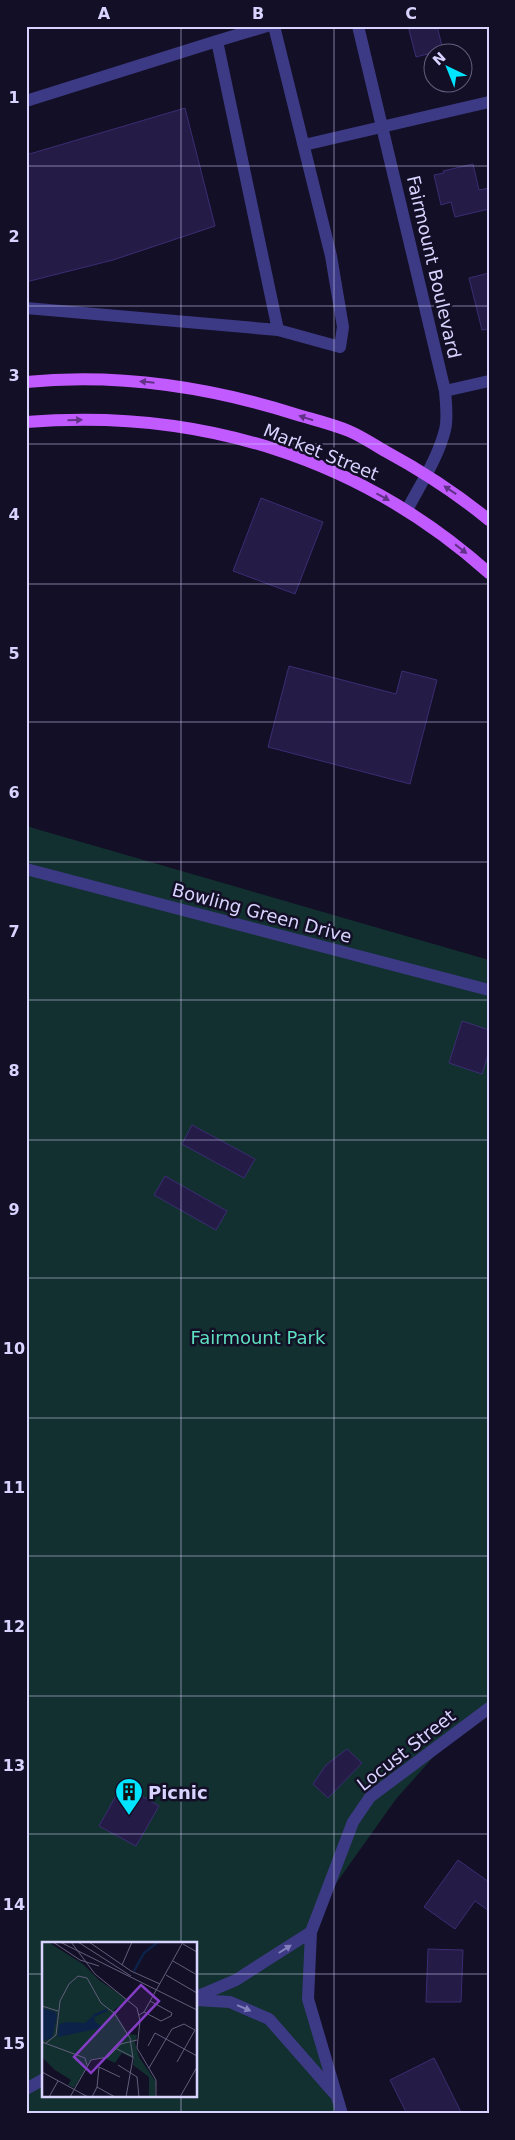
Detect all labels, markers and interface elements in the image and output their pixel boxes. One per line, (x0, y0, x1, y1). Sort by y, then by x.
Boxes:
text: A (98, 4, 111, 23)
text: B (252, 4, 264, 23)
text: C (405, 4, 417, 23)
north arrow (422, 42, 472, 92)
text: N (429, 49, 449, 68)
text: 1 (8, 88, 20, 107)
street label: Fairmount Boulevard (403, 174, 465, 360)
text: 2 (8, 227, 20, 246)
text: 3 (8, 366, 20, 385)
one-way arrow (139, 378, 155, 386)
one-way arrow (298, 413, 313, 421)
one-way arrow (67, 415, 83, 423)
street label: Market Street (260, 419, 382, 485)
one-way arrow (444, 485, 457, 495)
one-way arrow (376, 492, 389, 501)
text: 4 (8, 505, 20, 524)
one-way arrow (454, 544, 467, 555)
text: 5 (8, 644, 20, 663)
text: 6 (8, 783, 20, 802)
street label: Bowling Green Drive (170, 879, 354, 947)
text: 7 (8, 922, 20, 941)
text: 8 (8, 1061, 20, 1080)
text: 9 (8, 1200, 20, 1219)
park label: Fairmount Park (191, 1327, 326, 1348)
text: 10 (3, 1339, 25, 1358)
text: 11 (3, 1478, 25, 1497)
text: 12 (3, 1617, 25, 1636)
street label: Locust Street (353, 1705, 459, 1795)
text: 13 (3, 1756, 25, 1775)
building icon: Picnic (114, 1777, 144, 1816)
place label: Picnic (148, 1782, 208, 1803)
text: 14 (3, 1895, 25, 1914)
inset map (42, 1942, 198, 2098)
one-way arrow (279, 1944, 292, 1954)
one-way arrow (237, 2005, 251, 2013)
text: 15 (3, 2034, 25, 2053)

